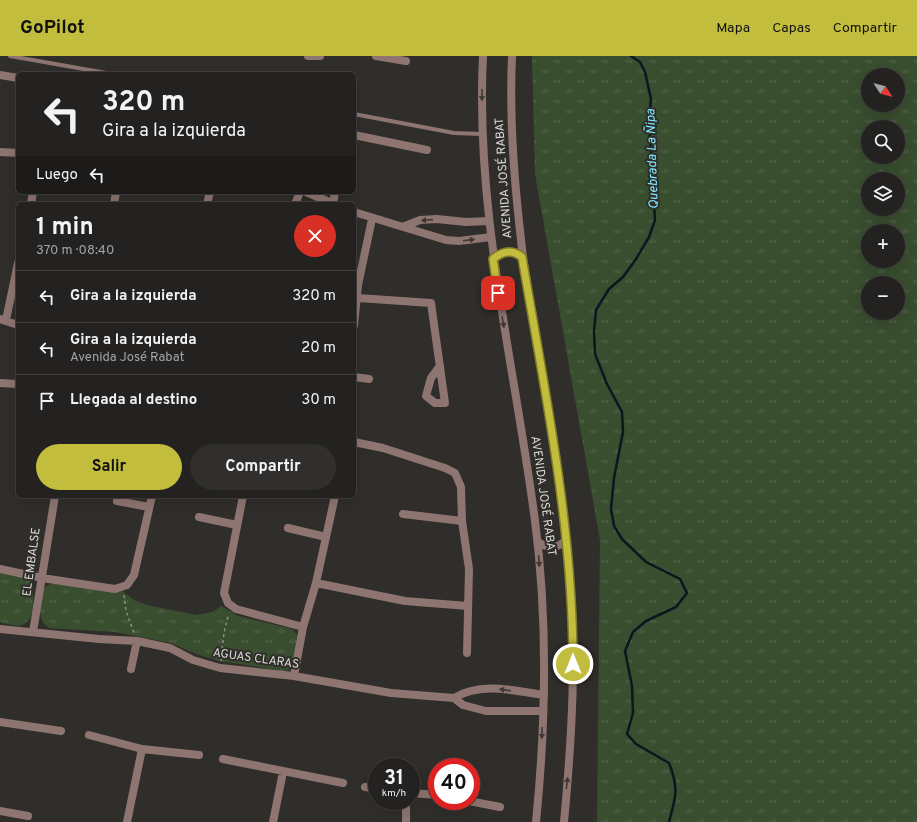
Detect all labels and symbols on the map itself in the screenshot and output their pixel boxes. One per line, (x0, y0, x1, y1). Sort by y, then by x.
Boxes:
north arrow (861, 68, 905, 112)
one-way arrow (479, 89, 485, 102)
water label: Quebrada La Ñipa (642, 108, 663, 210)
street label: AVENIDA JOSÉ RABAT (492, 117, 516, 239)
one-way arrow (421, 216, 433, 223)
one-way arrow (463, 236, 475, 243)
pin (481, 276, 515, 310)
one-way arrow (501, 316, 507, 328)
street label: AVENIDA JOSÉ RABAT (527, 435, 559, 557)
street label: EL EMBALSE (19, 526, 45, 598)
one-way arrow (536, 555, 543, 567)
position arrow (552, 643, 594, 685)
street label: AGUAS CLARAS (212, 645, 300, 673)
one-way arrow (499, 687, 511, 693)
one-way arrow (539, 727, 546, 739)
speed limit sign: 40 (428, 758, 480, 810)
one-way arrow (564, 777, 571, 789)

